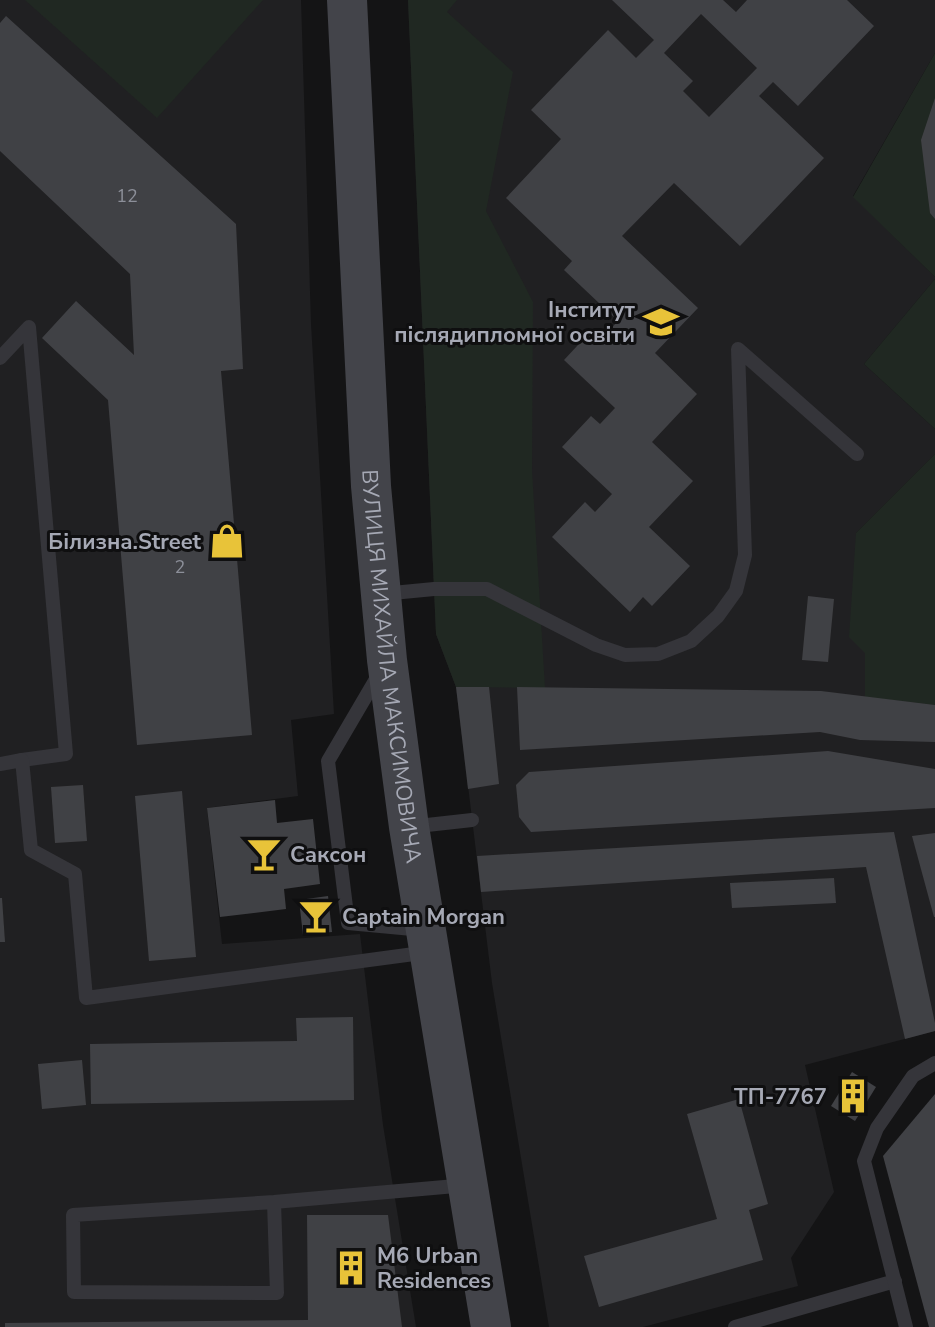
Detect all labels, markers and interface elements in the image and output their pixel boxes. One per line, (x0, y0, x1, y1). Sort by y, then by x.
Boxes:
house number: 12 (116, 184, 138, 208)
place label: Інститут післядипломної освіти (394, 295, 636, 350)
school or university icon: Інститут післядипломної освіти (642, 303, 680, 341)
street label: ВУЛИЦЯ МИХАЙЛА МАКСИМОВИЧА (354, 469, 429, 865)
shop icon: Білизна.Street (208, 522, 246, 560)
place label: Білизна.Street (48, 527, 202, 557)
house number: 2 (175, 555, 185, 579)
bar icon: Саксон (245, 835, 283, 873)
place label: Саксон (290, 840, 366, 870)
bar icon: Captain Morgan (297, 897, 335, 935)
place label: Captain Morgan (342, 902, 505, 932)
building icon: ТП-7767 (834, 1077, 872, 1115)
place label: ТП-7767 (734, 1082, 827, 1112)
place label: M6 Urban Residences (377, 1241, 491, 1296)
building icon: M6 Urban Residences (332, 1249, 370, 1287)

